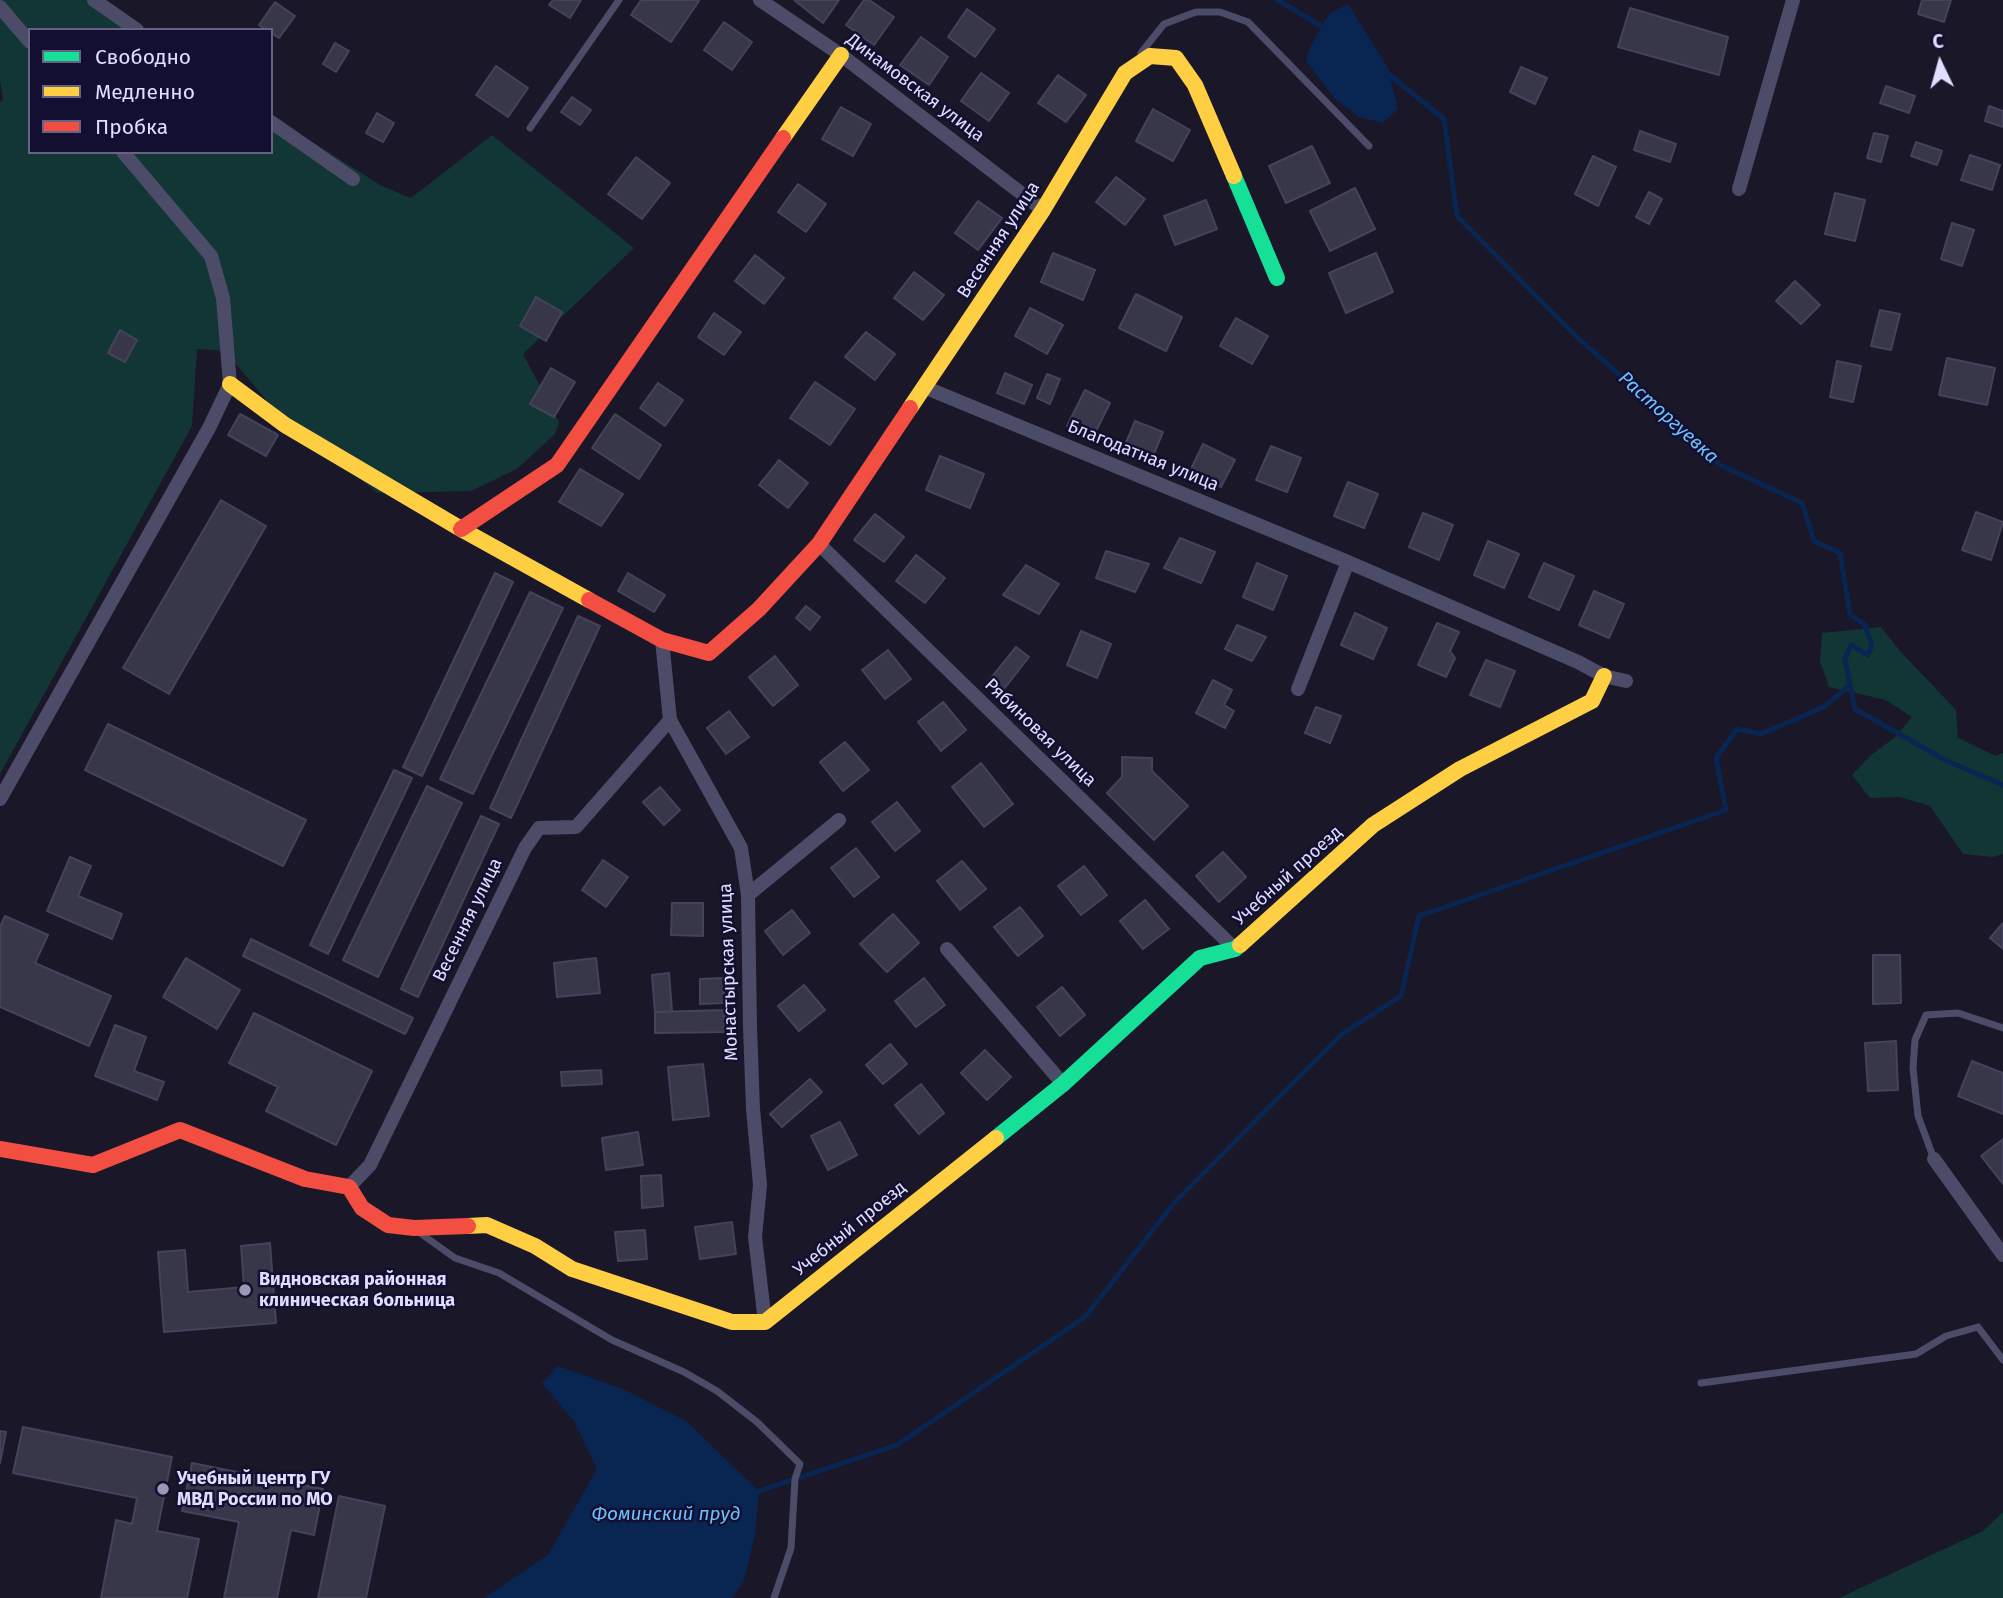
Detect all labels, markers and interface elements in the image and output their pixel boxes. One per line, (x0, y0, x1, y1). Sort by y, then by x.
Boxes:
legend (28, 28, 273, 154)
north arrow (1905, 28, 1975, 98)
street label: Динамовская улица (842, 29, 988, 147)
text: С (1932, 30, 1945, 54)
text: Свободно (95, 44, 191, 70)
text: Медленно (95, 79, 195, 105)
text: Пробка (95, 114, 168, 140)
street label: Весенняя улица (953, 178, 1045, 302)
water label: Расторгуевка (1613, 367, 1723, 469)
street label: Благодатная улица (1064, 416, 1222, 496)
street label: Рябиновая улица (980, 674, 1100, 792)
street label: Учебный проезд (1229, 822, 1347, 930)
street label: Весенняя улица (429, 855, 507, 985)
street label: Монастырская улица (715, 883, 743, 1061)
street label: Учебный проезд (789, 1177, 911, 1281)
place label: Видновская районная клиническая больница (259, 1269, 455, 1312)
marker: Видновская районная клиническая больница (237, 1282, 253, 1298)
place label: Учебный центр ГУ МВД России по МО (177, 1468, 333, 1510)
marker: Учебный центр ГУ МВД России по МО (155, 1481, 171, 1497)
water label: Фоминский пруд (592, 1504, 740, 1526)

